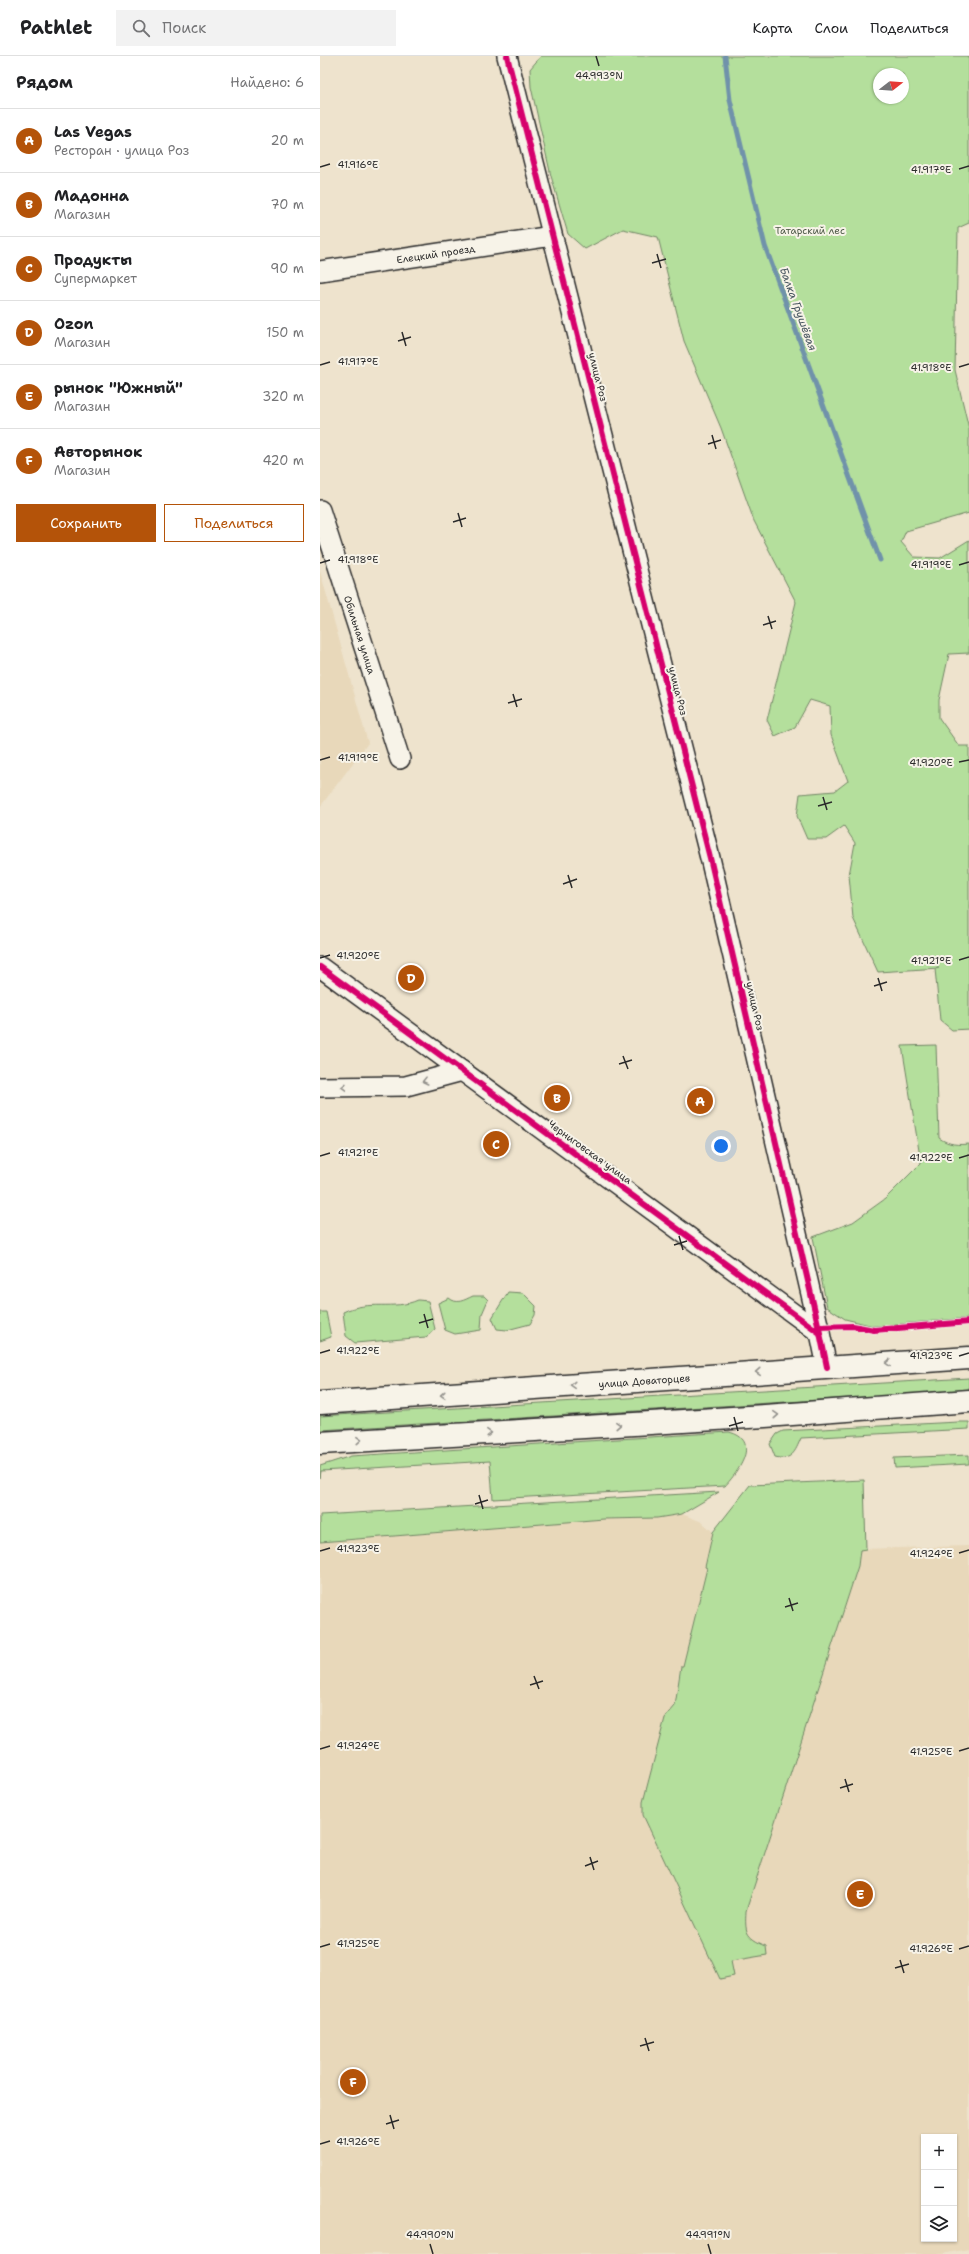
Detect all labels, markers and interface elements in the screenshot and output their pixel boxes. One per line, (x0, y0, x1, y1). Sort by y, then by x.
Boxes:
search box (116, 10, 396, 46)
text: Pathlet (20, 15, 92, 40)
icon: search (130, 17, 152, 39)
text: Поиск (162, 18, 206, 38)
text: Карта (752, 19, 793, 37)
text: Слои (815, 19, 848, 37)
text: Поделиться (870, 19, 949, 37)
north arrow (873, 68, 909, 104)
text: 44.993°N (575, 69, 623, 82)
text: Рядом (16, 71, 73, 93)
text: Найдено: 6 (230, 74, 304, 91)
text: Las Vegas (54, 122, 132, 142)
text: A (24, 132, 34, 149)
text: 20 m (271, 132, 304, 149)
text: Ресторан · улица Роз (54, 142, 189, 159)
text: 41.916°E (338, 158, 378, 171)
text: 41.917°E (911, 163, 951, 176)
text: Мадонна (54, 186, 129, 206)
text: B (25, 196, 33, 213)
text: 70 m (270, 196, 304, 213)
text: Магазин (54, 206, 110, 223)
park label: Татарский лес (775, 224, 845, 237)
street label: Елецкий проезд (395, 241, 477, 266)
text: Продукты (54, 250, 132, 270)
text: C (25, 260, 33, 277)
text: 90 m (270, 260, 304, 277)
water label: Балка Грушёвая (776, 265, 820, 353)
text: Супермаркет (54, 270, 137, 287)
text: Ozon (54, 314, 94, 334)
text: D (24, 324, 34, 341)
text: 150 m (266, 324, 304, 341)
text: Магазин (54, 334, 110, 351)
street label: улица Роз (586, 351, 610, 403)
text: 41.917°E (338, 355, 378, 368)
text: 41.918°E (911, 361, 951, 374)
text: рынок "Южный" (54, 378, 183, 398)
text: E (25, 388, 33, 405)
text: 320 m (262, 388, 304, 405)
text: Магазин (54, 398, 110, 415)
text: Авторынок (54, 442, 142, 462)
text: F (25, 452, 33, 469)
text: 420 m (262, 452, 304, 469)
text: Магазин (54, 462, 110, 479)
button: Сохранить (16, 504, 156, 542)
button: Поделиться (164, 504, 304, 542)
text: 41.918°E (338, 553, 378, 566)
text: 41.919°E (911, 558, 951, 571)
street label: Обильная улица (341, 594, 379, 676)
street label: улица Роз (666, 665, 690, 717)
text: 41.919°E (338, 751, 378, 764)
text: 41.920°E (909, 756, 953, 769)
text: 41.920°E (336, 949, 380, 962)
text: 41.921°E (911, 954, 951, 967)
pin: D (398, 963, 424, 993)
street label: улица Роз (743, 980, 767, 1032)
one-way arrow (421, 1076, 428, 1085)
one-way arrow (341, 1082, 347, 1091)
pin: B (544, 1083, 570, 1113)
pin: A (687, 1086, 713, 1116)
street label: Черниговская улица (546, 1117, 635, 1187)
pin: C (483, 1129, 509, 1159)
your location (711, 1136, 731, 1156)
text: 41.921°E (338, 1146, 378, 1159)
text: 41.922°E (909, 1151, 953, 1164)
text: 41.922°E (336, 1344, 380, 1357)
text: 41.923°E (909, 1349, 953, 1362)
one-way arrow (885, 1358, 891, 1367)
one-way arrow (755, 1367, 762, 1376)
street label: улица Доваторцев (598, 1371, 690, 1390)
one-way arrow (570, 1381, 576, 1390)
one-way arrow (440, 1390, 446, 1399)
one-way arrow (773, 1411, 779, 1420)
one-way arrow (615, 1420, 621, 1429)
one-way arrow (486, 1428, 492, 1437)
one-way arrow (356, 1436, 362, 1445)
text: 41.923°E (336, 1542, 380, 1555)
text: 41.924°E (909, 1547, 953, 1560)
text: 41.924°E (336, 1739, 380, 1752)
text: 41.925°E (910, 1745, 952, 1758)
pin: E (847, 1879, 873, 1909)
text: 41.925°E (337, 1937, 379, 1950)
text: 41.926°E (909, 1942, 953, 1955)
pin: F (340, 2067, 366, 2097)
map controls (921, 2134, 957, 2242)
button: + (921, 2134, 957, 2170)
text: 41.926°E (336, 2135, 380, 2148)
button: − (921, 2170, 957, 2206)
button: layers (921, 2206, 957, 2242)
text: 44.990°N (406, 2228, 454, 2241)
text: 44.991°N (686, 2228, 731, 2241)

